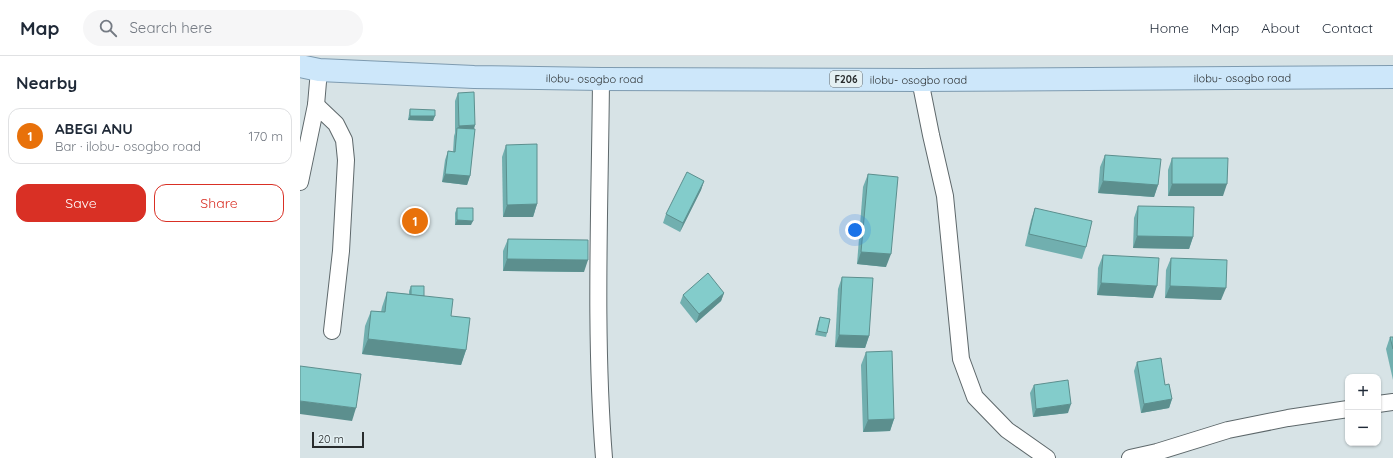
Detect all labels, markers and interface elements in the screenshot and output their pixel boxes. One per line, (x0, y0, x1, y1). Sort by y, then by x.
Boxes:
search box (83, 10, 363, 46)
text: Map (20, 16, 59, 40)
icon: search (97, 17, 119, 39)
text: Search here (129, 18, 212, 37)
text: Home (1150, 19, 1189, 37)
text: Map (1211, 19, 1239, 37)
text: About (1261, 19, 1300, 37)
text: Contact (1322, 19, 1373, 37)
street label: ilobu- osogbo road (546, 71, 643, 86)
road number: F206 (830, 71, 862, 87)
street label: ilobu- osogbo road (1194, 71, 1291, 85)
text: Nearby (16, 72, 77, 93)
street label: ilobu- osogbo road (870, 73, 967, 87)
text: ABEGI ANU (55, 119, 133, 138)
text: 1 (27, 128, 33, 144)
text: 170 m (248, 128, 283, 144)
text: Bar · ilobu- osogbo road (55, 138, 201, 154)
button: Save (16, 184, 146, 222)
button: Share (154, 184, 284, 222)
pin: 1 (402, 206, 428, 236)
your location (845, 220, 865, 240)
map controls (1345, 374, 1381, 446)
button: + (1345, 374, 1381, 410)
button: − (1345, 410, 1381, 446)
scale bar (312, 430, 364, 449)
text: 20 m (318, 432, 344, 446)

